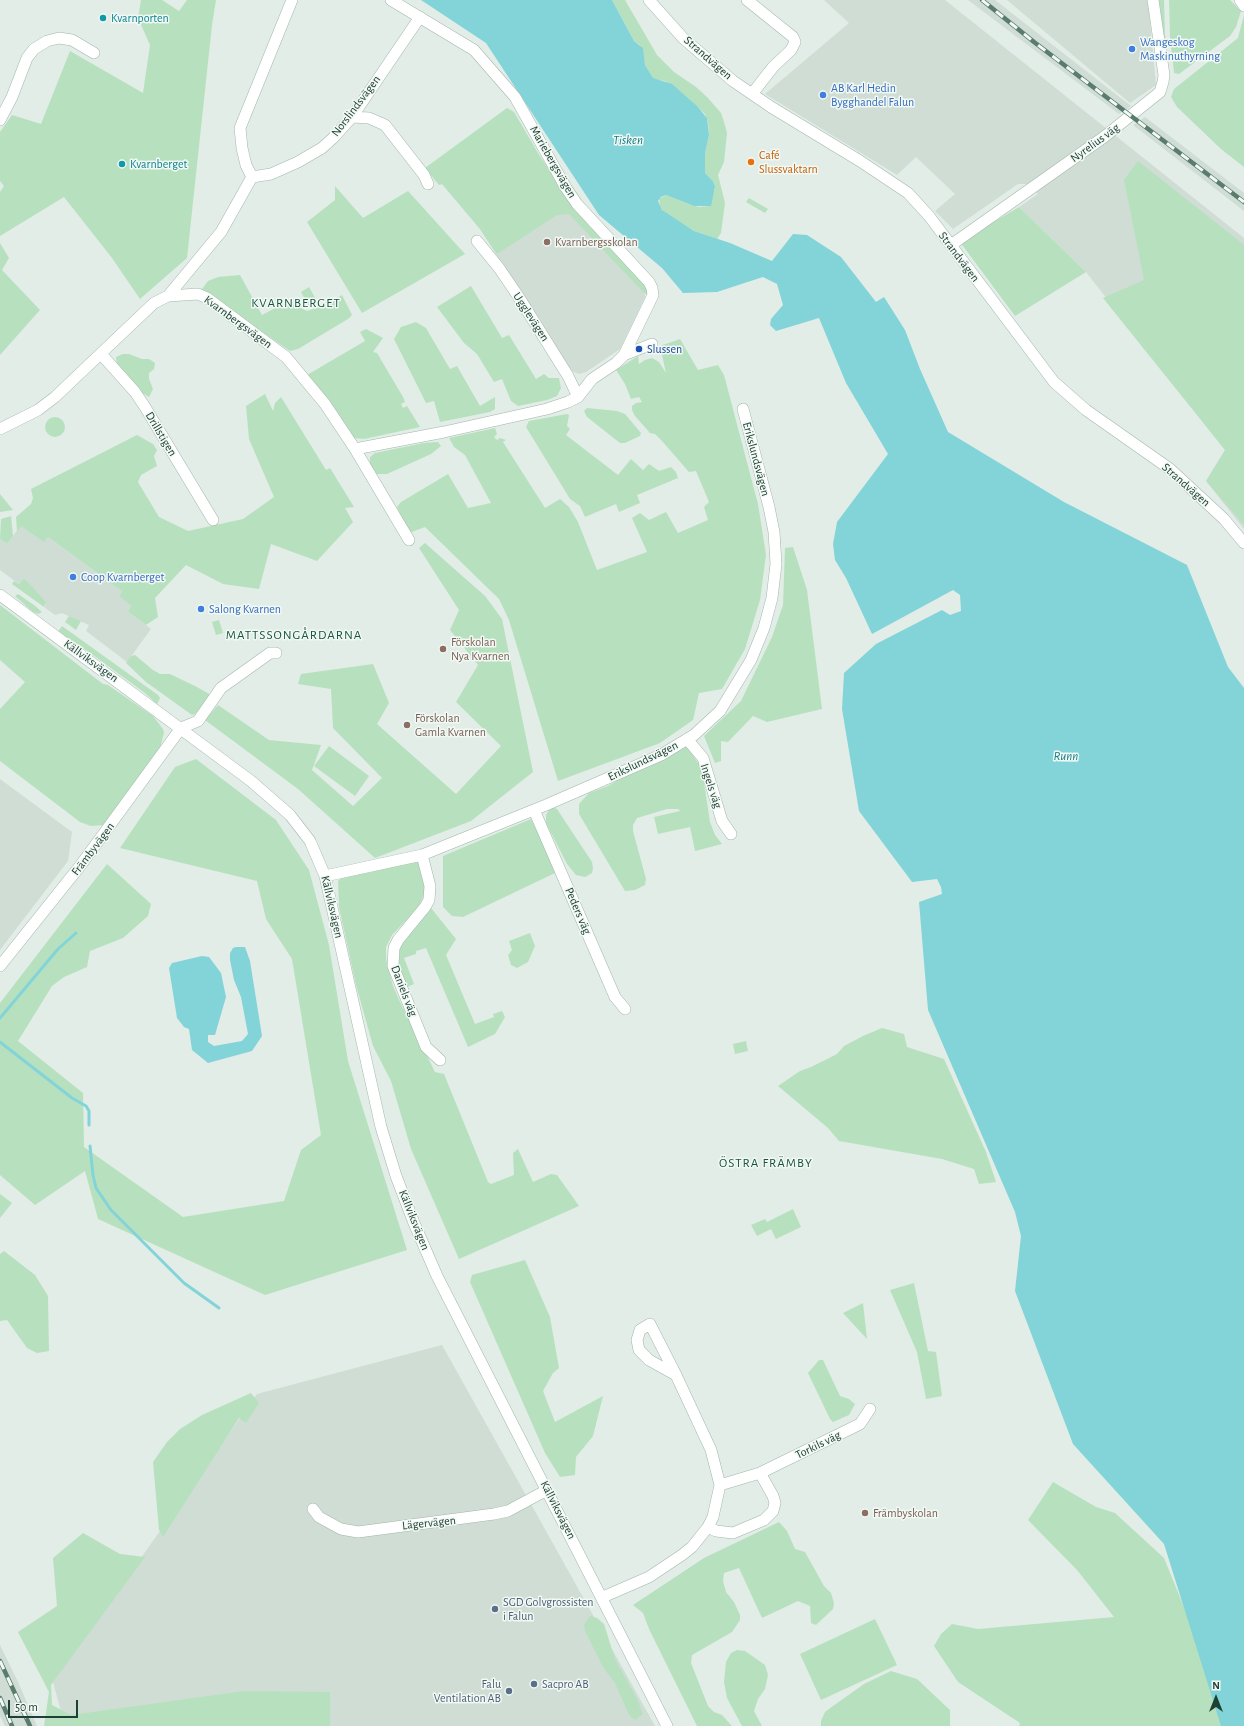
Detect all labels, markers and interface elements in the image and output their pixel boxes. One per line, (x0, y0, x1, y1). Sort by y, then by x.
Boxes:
place label: Kvarnporten (111, 11, 169, 25)
marker: Kvarnporten (98, 13, 108, 23)
street label: Strandvägen (681, 33, 735, 83)
place label: Wangeskog Maskinuthyrning (1140, 35, 1220, 63)
marker: Wangeskog Maskinuthyrning (1127, 44, 1137, 54)
street label: Norslindsvägen (328, 73, 384, 139)
place label: AB Karl Hedin Bygghandel Falun (831, 81, 914, 109)
marker: AB Karl Hedin Bygghandel Falun (818, 90, 828, 100)
street label: Nyrelius väg (1068, 120, 1122, 166)
street label: Mariebergsvägen (527, 123, 579, 201)
water label: Tisken (613, 132, 643, 148)
place label: Café Slussvaktarn (759, 148, 818, 176)
place label: Kvarnberget (130, 157, 187, 171)
marker: Café Slussvaktarn (746, 157, 756, 167)
marker: Kvarnberget (117, 159, 127, 169)
street label: Strandvägen (935, 229, 983, 285)
place label: Kvarnbergsskolan (555, 235, 638, 249)
marker: Kvarnbergsskolan (542, 237, 552, 247)
street label: Ugglevägen (510, 290, 552, 344)
street label: Kvarnbergsvägen (201, 293, 275, 351)
district label: KVARNBERGET (251, 295, 341, 311)
place label: Slussen (647, 342, 682, 356)
marker: Slussen (634, 344, 644, 354)
street label: Drillstigen (142, 409, 180, 459)
street label: Erikslundsvägen (739, 420, 773, 498)
street label: Strandvägen (1159, 460, 1213, 510)
place label: Coop Kvarnberget (81, 570, 164, 584)
marker: Coop Kvarnberget (68, 572, 78, 582)
place label: Salong Kvarnen (209, 602, 281, 616)
marker: Salong Kvarnen (196, 604, 206, 614)
district label: MATTSSONGÅRDARNA (226, 627, 362, 643)
place label: Förskolan Nya Kvarnen (451, 635, 510, 663)
street label: Källviksvägen (61, 636, 121, 686)
marker: Förskolan Nya Kvarnen (438, 644, 448, 654)
place label: Förskolan Gamla Kvarnen (415, 711, 486, 739)
marker: Förskolan Gamla Kvarnen (402, 720, 412, 730)
street label: Erikslundsvägen (606, 738, 680, 784)
water label: Runn (1054, 748, 1078, 764)
street label: Ingels väg (697, 762, 725, 810)
street label: Främbyvägen (68, 820, 118, 878)
street label: Källviksvägen (318, 874, 346, 940)
street label: Peders väg (562, 885, 594, 937)
street label: Daniels väg (388, 963, 420, 1019)
district label: ÖSTRA FRÄMBY (719, 1155, 813, 1171)
street label: Källviksvägen (395, 1188, 433, 1252)
street label: Torkils väg (793, 1428, 843, 1462)
street label: Källviksvägen (537, 1478, 579, 1542)
place label: Främbyskolan (873, 1506, 938, 1520)
marker: Främbyskolan (860, 1508, 870, 1518)
street label: Lägervägen (401, 1513, 457, 1533)
place label: SGD Golvgrossisten i Falun (503, 1595, 593, 1623)
marker: SGD Golvgrossisten i Falun (490, 1604, 500, 1614)
place label: Falu Ventilation AB (434, 1677, 501, 1705)
place label: Sacpro AB (542, 1677, 589, 1691)
north arrow (1196, 1678, 1236, 1718)
marker: Sacpro AB (529, 1679, 539, 1689)
text: N (1212, 1680, 1220, 1691)
marker: Falu Ventilation AB (504, 1686, 514, 1696)
scale bar (10, 1692, 80, 1718)
text: 50 m (15, 1701, 38, 1713)

